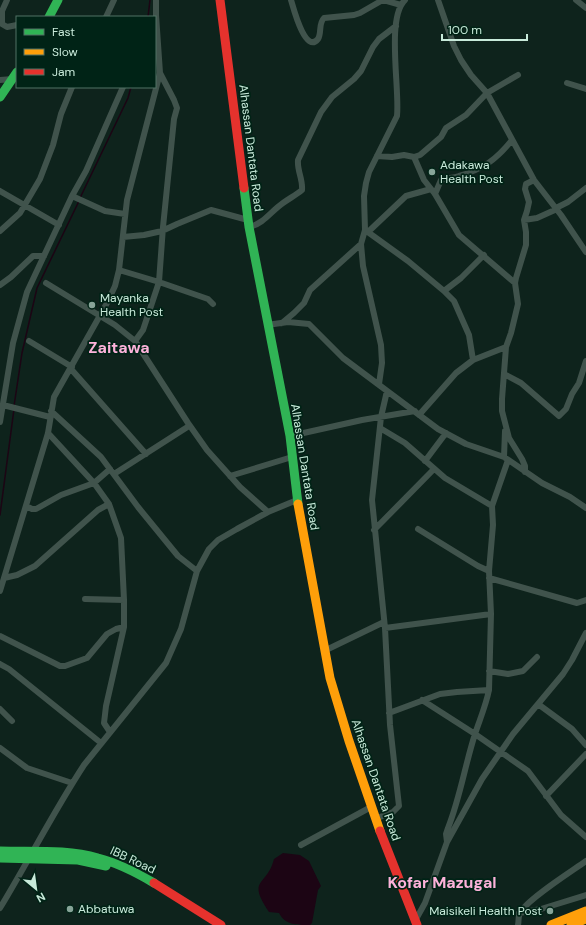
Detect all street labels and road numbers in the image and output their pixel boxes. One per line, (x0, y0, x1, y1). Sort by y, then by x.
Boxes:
street label: Alhassan Dantata Road (235, 84, 267, 212)
street label: Alhassan Dantata Road (287, 403, 323, 531)
street label: Alhassan Dantata Road (348, 717, 404, 843)
street label: IBB Road (108, 843, 158, 877)

